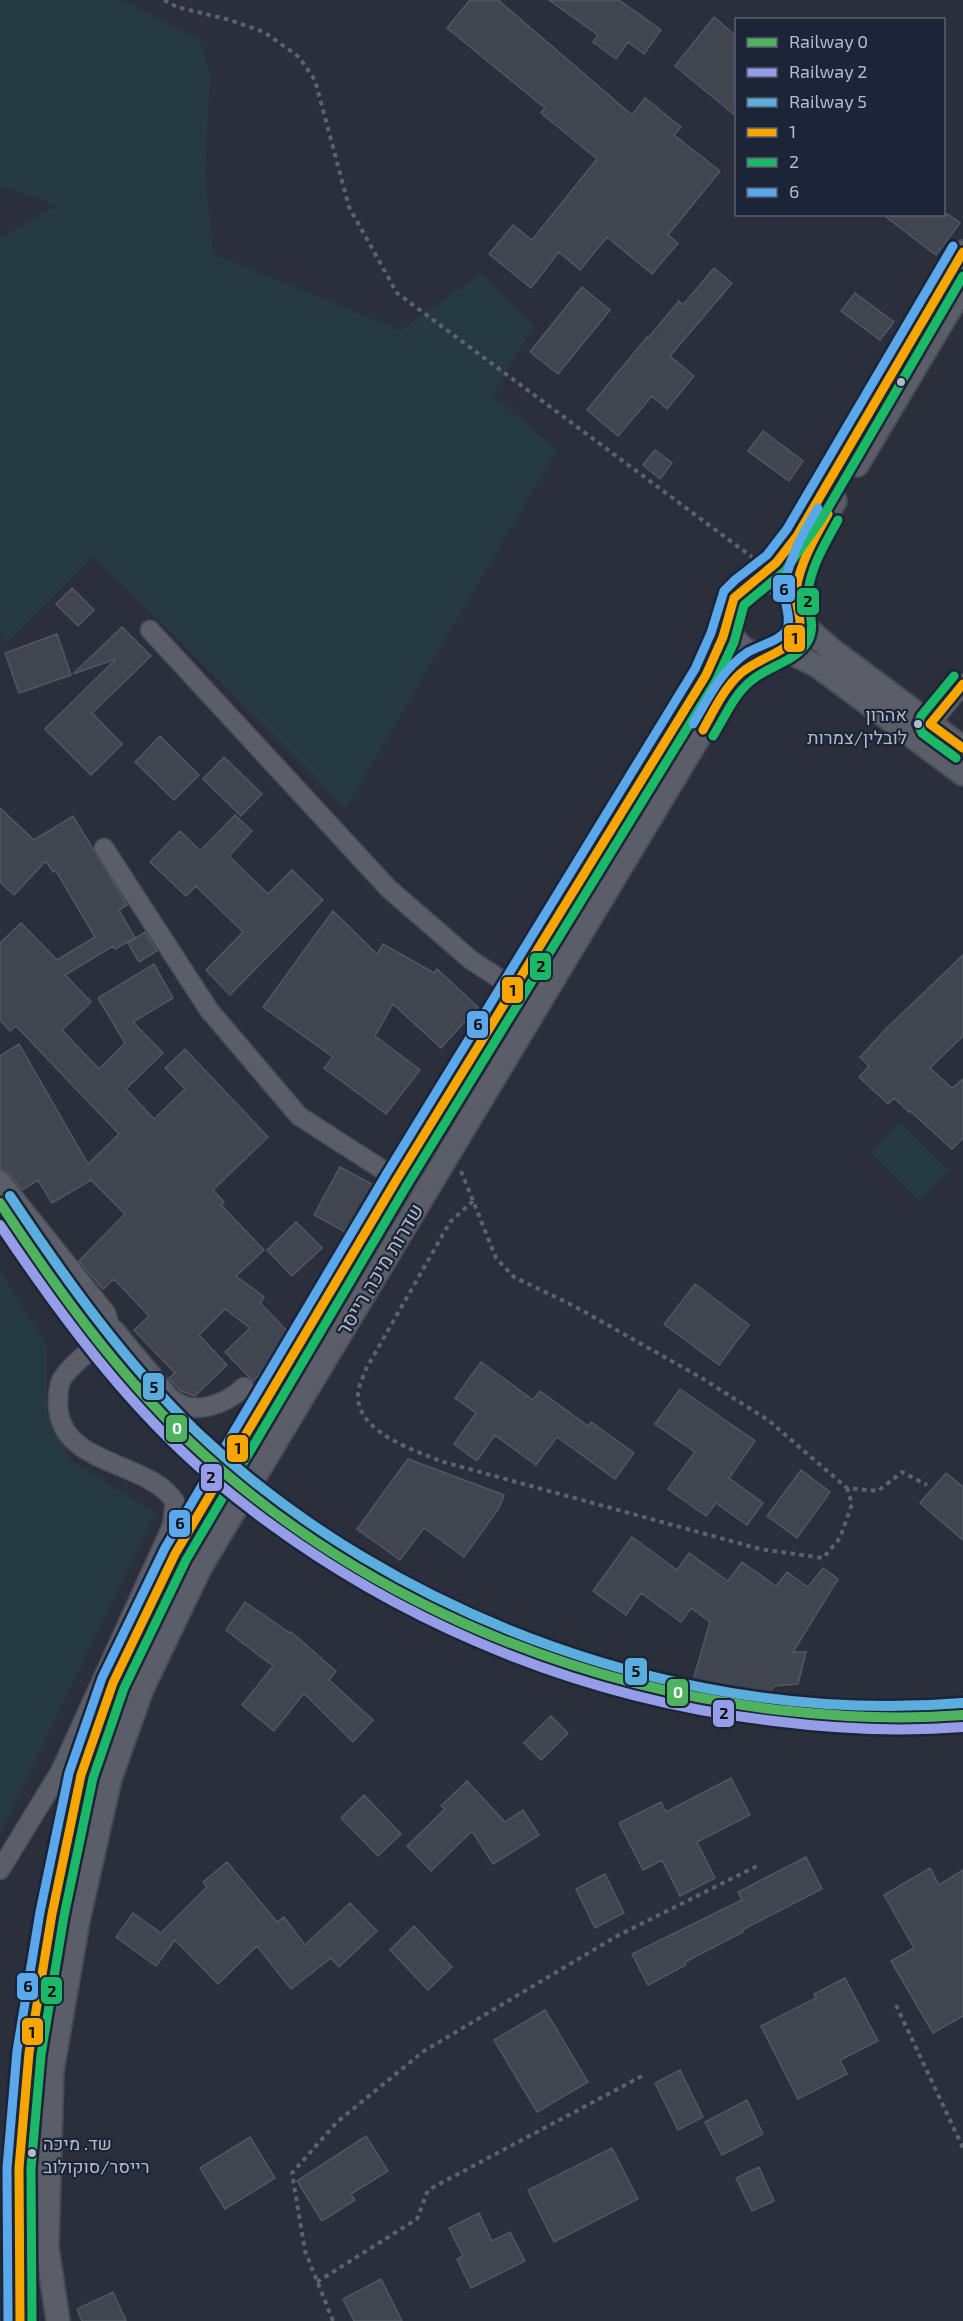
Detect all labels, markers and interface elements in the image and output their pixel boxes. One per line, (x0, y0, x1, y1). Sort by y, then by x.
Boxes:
legend (735, 18, 945, 216)
text: Railway 0 (789, 30, 868, 52)
text: Railway 2 (789, 60, 867, 82)
text: Railway 5 (789, 90, 867, 112)
text: 1 (789, 120, 796, 142)
text: 2 (789, 150, 799, 172)
text: 6 (789, 180, 799, 202)
unlabelled marker (895, 376, 907, 388)
line badge: 6 (772, 574, 796, 603)
text: 6 (779, 579, 789, 598)
line badge: 2 (796, 587, 820, 616)
text: 2 (803, 591, 813, 610)
line badge: 1 (783, 624, 806, 653)
text: 1 (792, 628, 798, 647)
place label: אהרון לובלין/צמרות (807, 703, 907, 748)
marker: אהרון לובלין/צמרות (912, 718, 924, 730)
line badge: 2 (529, 952, 552, 981)
text: 2 (536, 956, 546, 975)
line badge: 1 (501, 976, 524, 1004)
text: 1 (510, 980, 516, 999)
line badge: 6 (466, 1010, 489, 1039)
text: 6 (473, 1014, 483, 1033)
street label: שדרות מיכה רייסר (330, 1199, 428, 1339)
line badge: 5 (142, 1372, 165, 1401)
text: 5 (150, 1377, 159, 1396)
line badge: 0 (165, 1414, 188, 1443)
text: 0 (172, 1418, 182, 1437)
line badge: 1 (226, 1434, 249, 1463)
text: 1 (235, 1438, 241, 1457)
line badge: 2 (200, 1463, 223, 1492)
text: 2 (206, 1467, 216, 1486)
line badge: 6 (168, 1509, 191, 1538)
text: 6 (175, 1513, 185, 1532)
line badge: 5 (624, 1657, 648, 1686)
text: 5 (632, 1661, 641, 1680)
line badge: 0 (666, 1678, 689, 1707)
text: 0 (673, 1682, 683, 1701)
line badge: 2 (712, 1699, 735, 1728)
text: 2 (719, 1703, 729, 1722)
line badge: 6 (16, 1972, 39, 2001)
text: 6 (23, 1976, 33, 1995)
line badge: 2 (40, 1976, 63, 2005)
text: 2 (47, 1981, 57, 2000)
line badge: 1 (21, 2017, 44, 2046)
text: 1 (29, 2022, 35, 2041)
place label: שד. מיכה רייסר/סוקולוב (43, 2132, 150, 2177)
marker: שד. מיכה רייסר/סוקולוב (26, 2147, 38, 2159)

